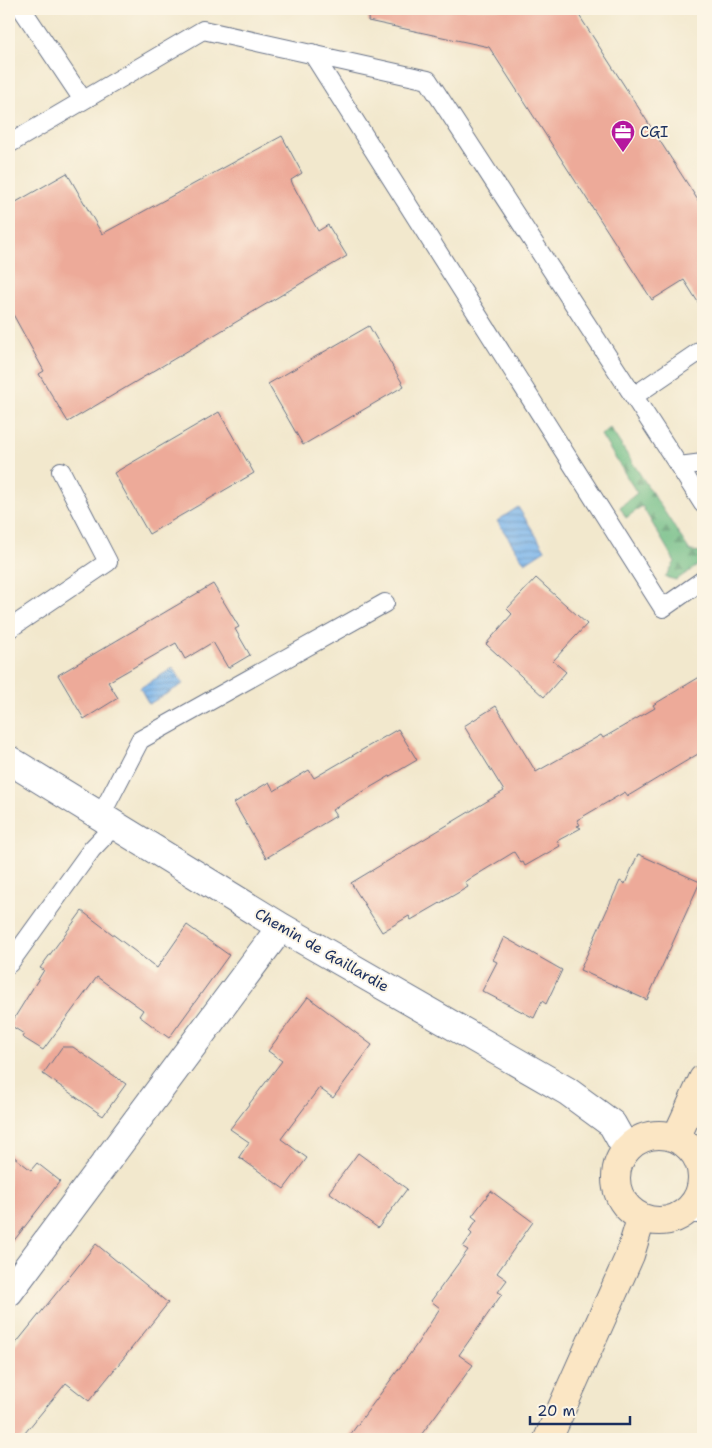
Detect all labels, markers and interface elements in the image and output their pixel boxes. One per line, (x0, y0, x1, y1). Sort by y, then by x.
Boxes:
office icon: CGI (610, 119, 636, 153)
place label: CGI (640, 122, 668, 142)
street label: Chemin de Gaillardie (251, 903, 393, 997)
scale bar (530, 1393, 630, 1425)
text: 20 m (537, 1401, 576, 1421)

